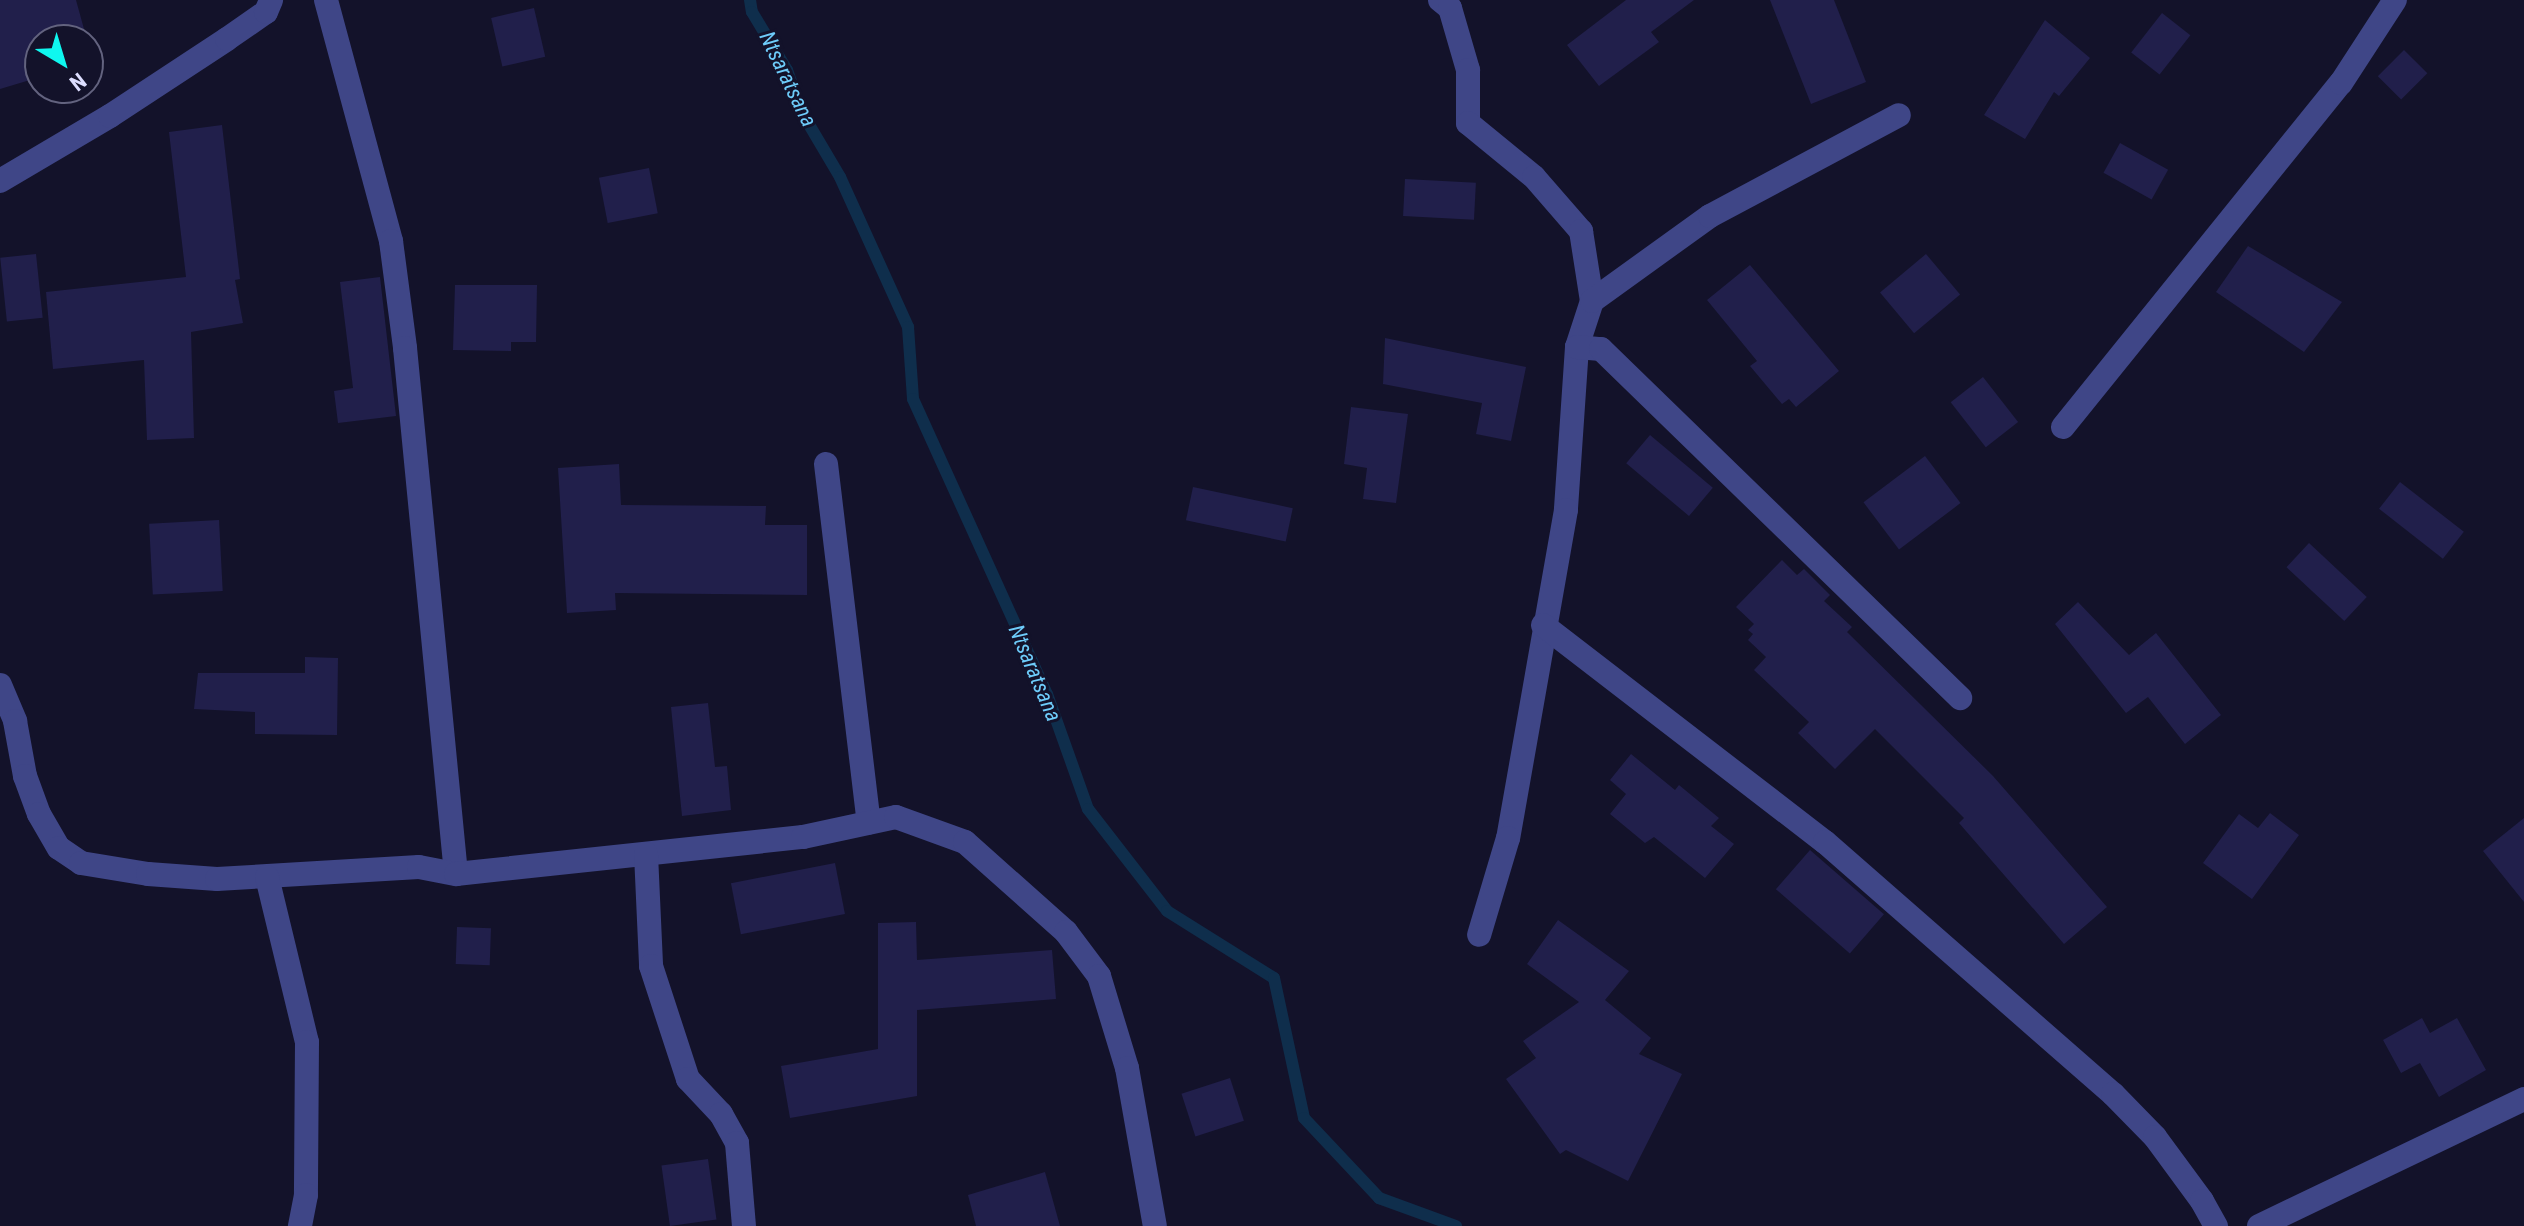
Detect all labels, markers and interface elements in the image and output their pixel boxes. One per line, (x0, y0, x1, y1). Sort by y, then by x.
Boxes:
north arrow (24, 24, 104, 104)
water label: Ntsaratsana (754, 27, 822, 131)
text: N (65, 68, 91, 96)
water label: Ntsaratsana (1003, 621, 1067, 725)

